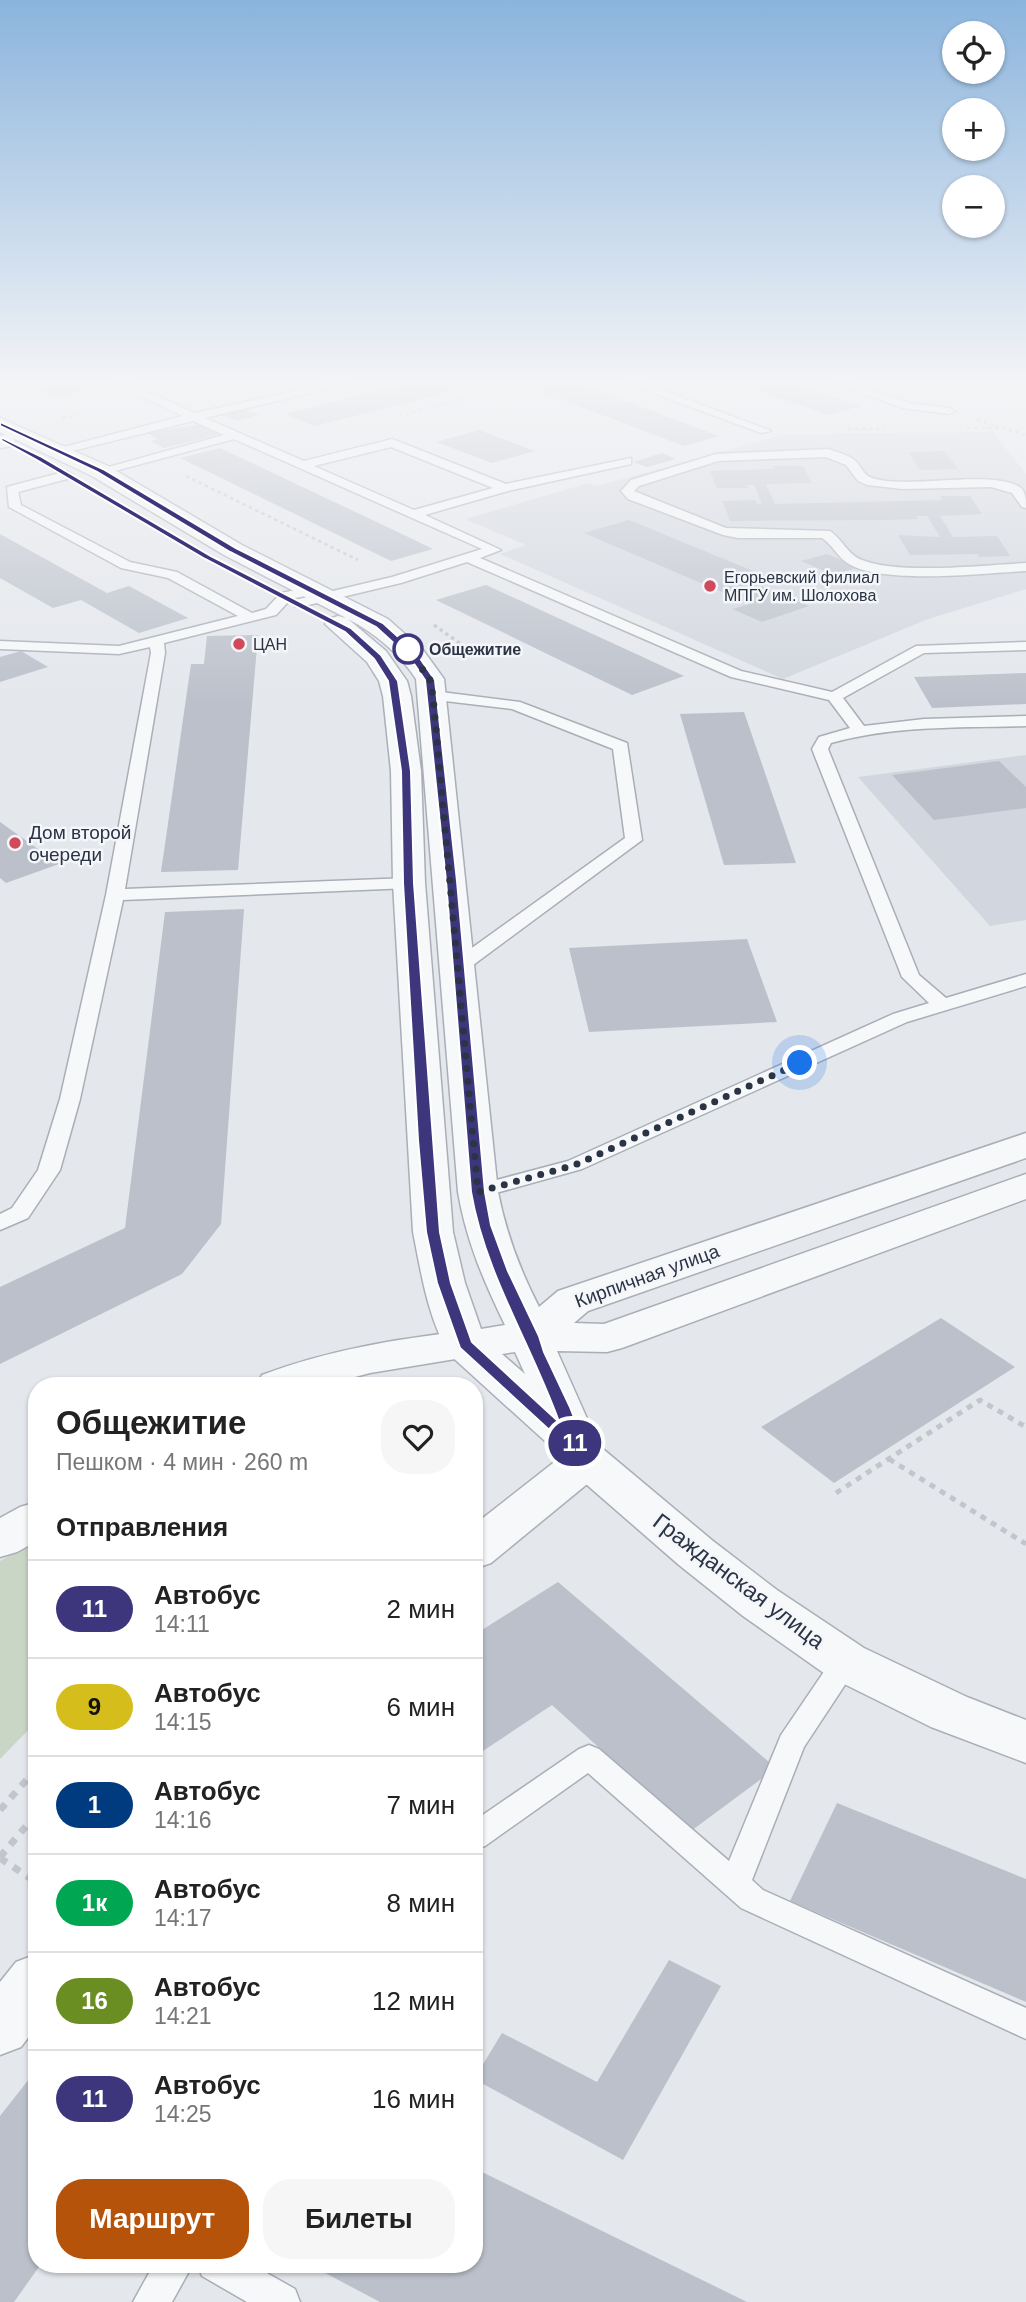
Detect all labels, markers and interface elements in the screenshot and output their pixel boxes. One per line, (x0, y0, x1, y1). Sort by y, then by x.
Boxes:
map controls (942, 21, 1005, 238)
button: locate (942, 21, 1005, 84)
button: + (942, 98, 1005, 161)
button: − (942, 175, 1005, 238)
place label: Егорьевский филиал МПГУ им. Шолохова (724, 569, 879, 604)
marker: Егорьевский филиал МПГУ им. Шолохова (702, 578, 718, 594)
marker: Общежитие (393, 634, 423, 664)
marker: ЦАН (231, 636, 247, 652)
place label: ЦАН (253, 636, 287, 653)
place label: Общежитие (429, 641, 521, 658)
place label: Дом второй очереди (29, 822, 131, 865)
marker: Дом второй очереди (7, 835, 23, 851)
your location (782, 1045, 817, 1080)
street label: Кирпичная улица (572, 1240, 722, 1312)
button: heart (381, 1400, 455, 1474)
text: Общежитие (56, 1404, 246, 1441)
line badge: 11 (544, 1420, 606, 1466)
text: 11 (562, 1429, 588, 1456)
text: Пешком · 4 мин · 260 m (56, 1449, 308, 1475)
street label: Гражданская улица (648, 1508, 830, 1654)
text: Отправления (56, 1512, 228, 1542)
text: Автобус (154, 1580, 261, 1610)
text: 2 мин (387, 1594, 455, 1624)
text: 11 (82, 1595, 107, 1622)
text: 14:11 (154, 1611, 210, 1637)
text: Автобус (154, 1678, 261, 1708)
text: 6 мин (387, 1692, 455, 1722)
text: 9 (88, 1693, 101, 1720)
text: 14:15 (154, 1709, 212, 1735)
text: Автобус (154, 1776, 261, 1806)
text: 7 мин (387, 1790, 455, 1820)
text: 1 (88, 1791, 101, 1818)
text: 14:16 (154, 1807, 212, 1833)
text: Автобус (154, 1874, 261, 1904)
text: 8 мин (387, 1888, 455, 1918)
text: 1к (82, 1889, 107, 1916)
text: 14:17 (154, 1905, 212, 1931)
text: Автобус (154, 1972, 261, 2002)
text: 12 мин (372, 1986, 455, 2016)
text: 16 (81, 1987, 108, 2014)
text: 14:21 (154, 2003, 212, 2029)
text: Автобус (154, 2070, 261, 2100)
text: 16 мин (372, 2084, 455, 2114)
text: 11 (82, 2085, 107, 2112)
text: 14:25 (154, 2101, 212, 2127)
button: Маршрут (56, 2179, 249, 2259)
button: Билеты (263, 2179, 455, 2259)

